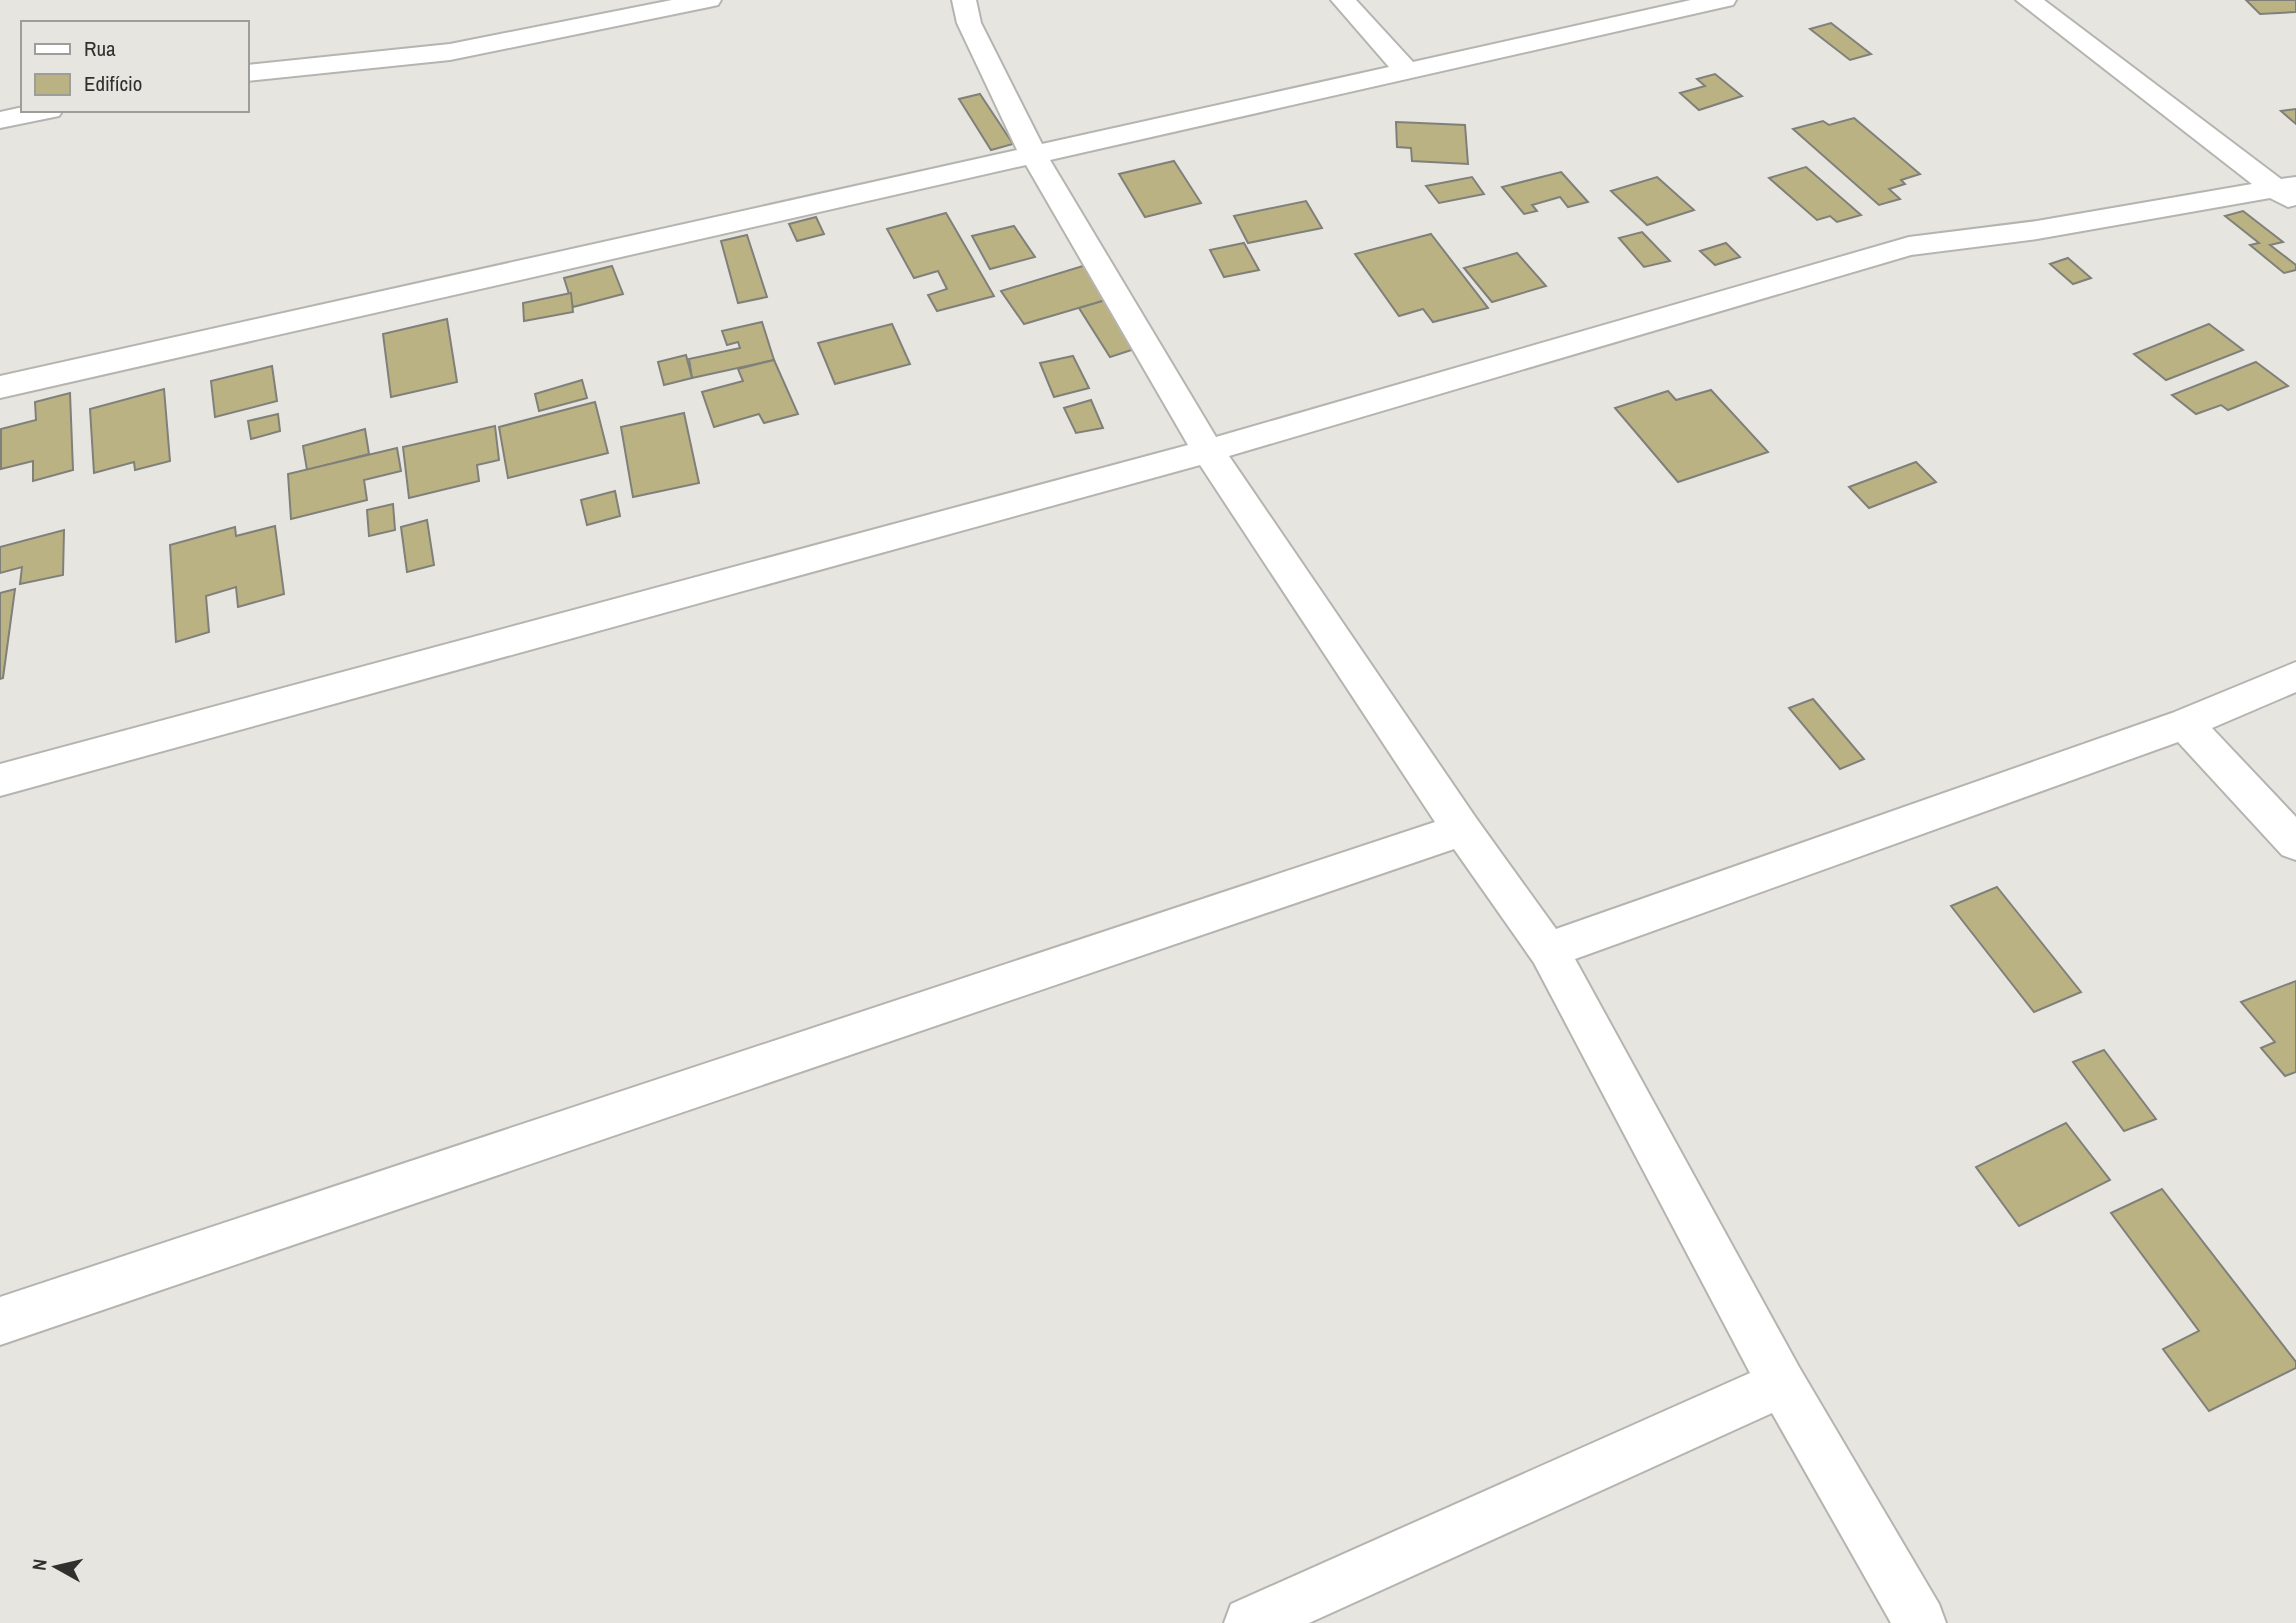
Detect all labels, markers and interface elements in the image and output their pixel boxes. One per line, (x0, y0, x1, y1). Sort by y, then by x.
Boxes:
legend (21, 21, 248, 112)
text: Rua (84, 34, 116, 63)
text: Edifício (84, 69, 142, 98)
north arrow (21, 1532, 91, 1602)
text: N (26, 1557, 53, 1572)

